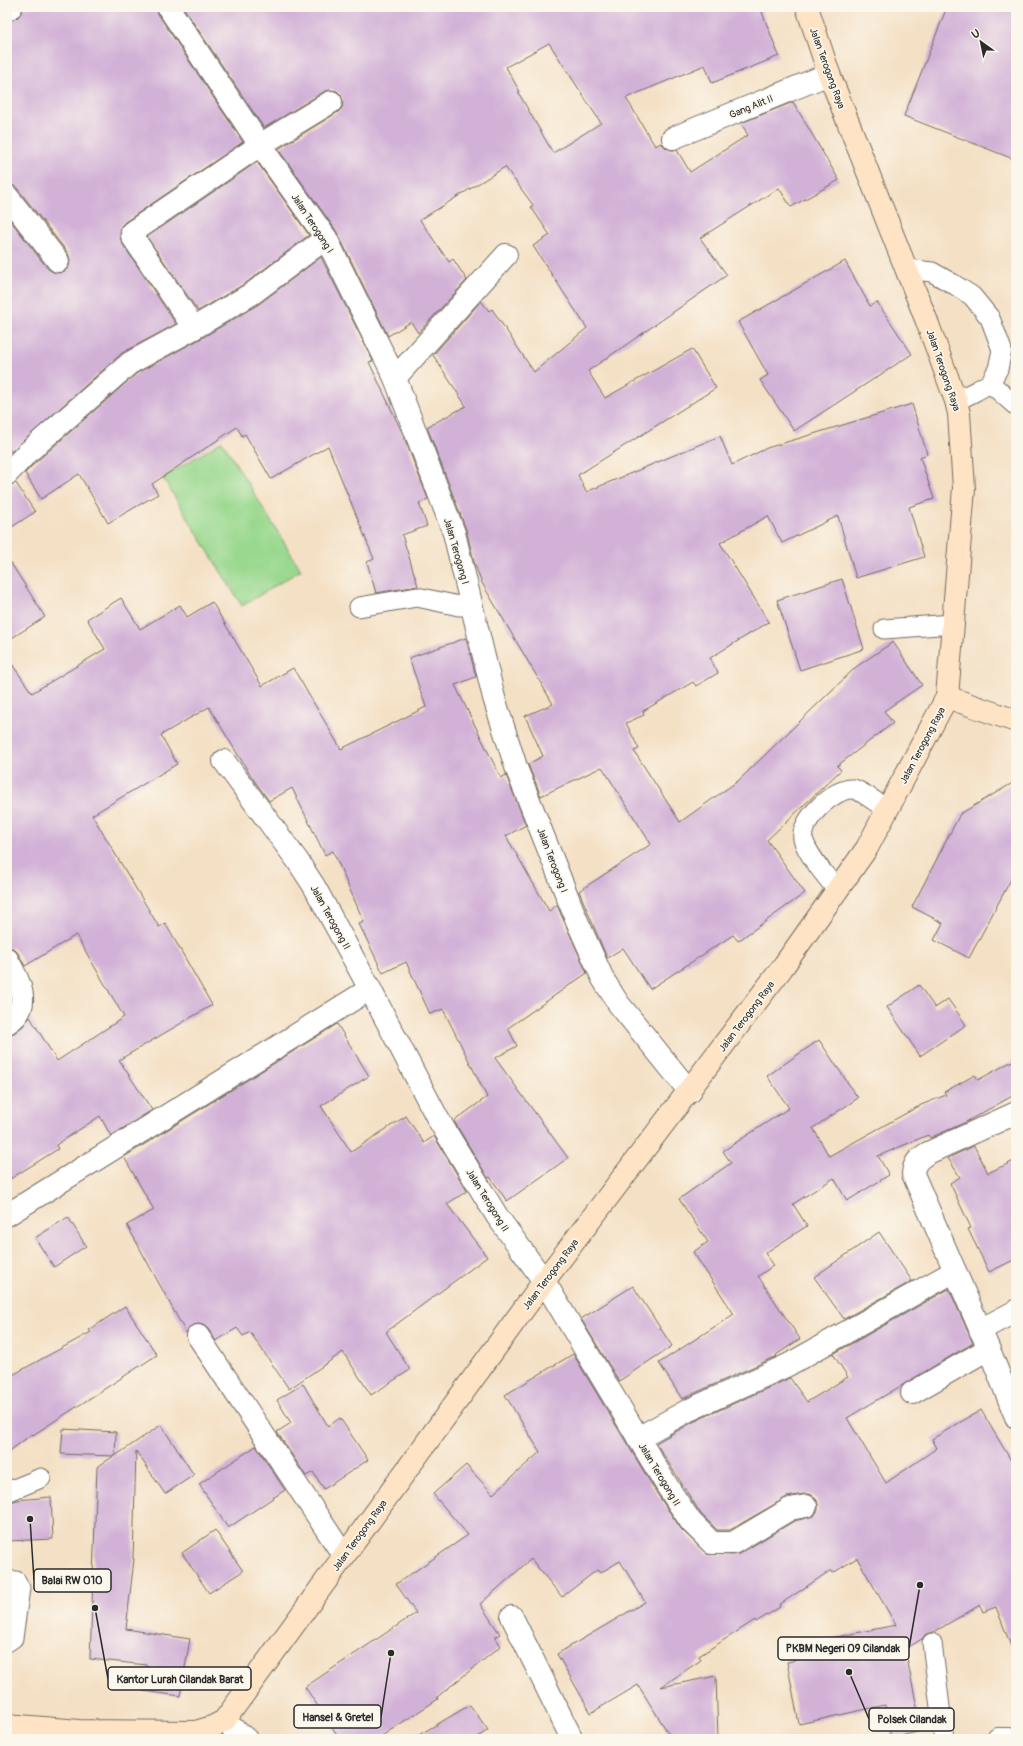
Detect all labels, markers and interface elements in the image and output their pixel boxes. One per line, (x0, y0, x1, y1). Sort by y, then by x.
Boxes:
north arrow (961, 22, 1001, 62)
street label: Jalan Terogong Raya (807, 26, 847, 111)
text: U (969, 27, 982, 41)
street label: Gang Alit II (728, 93, 775, 121)
street label: Jalan Terogong I (288, 192, 336, 256)
street label: Jalan Terogong Raya (924, 328, 963, 413)
street label: Jalan Terogong I (441, 517, 471, 586)
street label: Jalan Terogong Raya (898, 705, 948, 786)
street label: Jalan Terogong I (534, 826, 570, 895)
street label: Jalan Terogong II (308, 883, 353, 952)
street label: Jalan Terogong Raya (716, 979, 777, 1054)
street label: Jalan Terogong II (463, 1167, 511, 1234)
street label: Jalan Terogong Raya (520, 1237, 581, 1312)
street label: Jalan Terogong II (636, 1441, 683, 1508)
street label: Jalan Terogong Raya (330, 1497, 390, 1574)
callout: Balai RW 010 (34, 1569, 111, 1592)
text: Balai RW 010 (42, 1574, 103, 1587)
callout: PKBM Negeri 09 Cilandak (778, 1637, 909, 1660)
text: PKBM Negeri 09 Cilandak (786, 1642, 901, 1655)
callout: Kantor Lurah Cilandak Barat (108, 1667, 251, 1690)
text: Kantor Lurah Cilandak Barat (117, 1673, 244, 1686)
callout: Hansel & Gretel (294, 1705, 381, 1728)
callout: Polsek Cilandak (869, 1708, 954, 1731)
text: Hansel & Gretel (302, 1711, 374, 1724)
text: Polsek Cilandak (877, 1713, 947, 1726)

